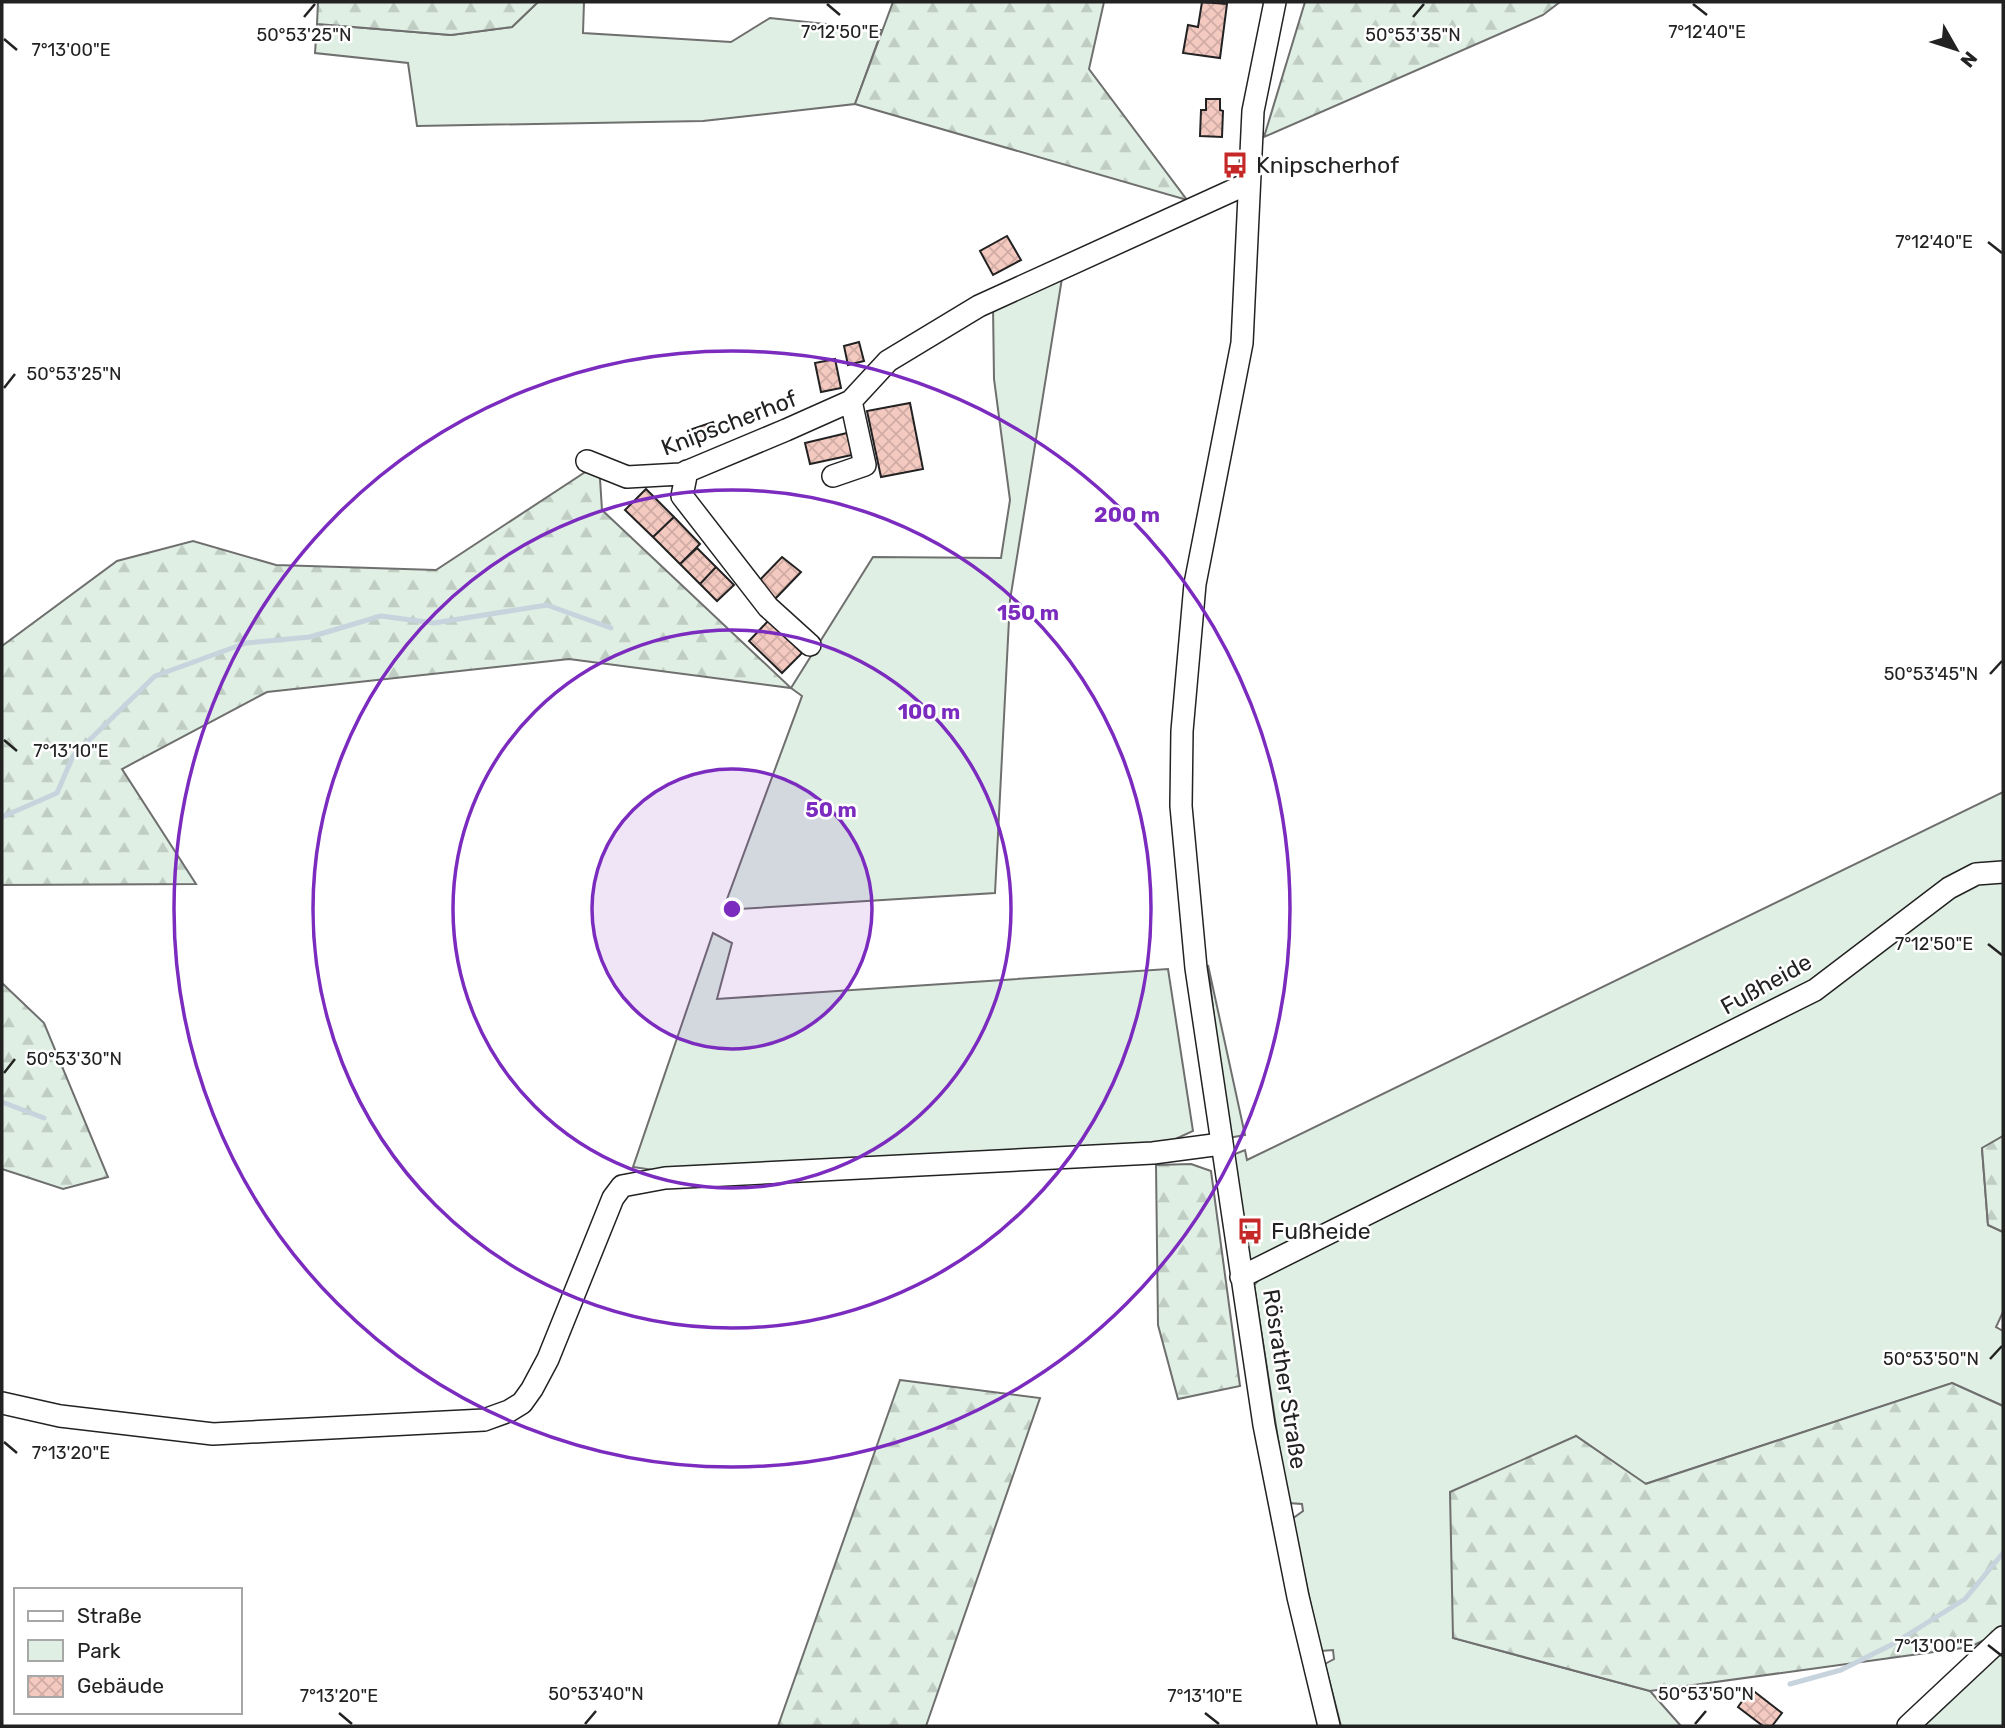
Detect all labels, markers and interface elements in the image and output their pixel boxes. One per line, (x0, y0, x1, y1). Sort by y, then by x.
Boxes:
north arrow (1921, 14, 1991, 84)
text: 7°12'50"E (801, 21, 879, 43)
text: 7°12'40"E (1668, 21, 1746, 43)
text: 50°53'25"N (256, 24, 352, 46)
text: 50°53'35"N (1365, 24, 1461, 46)
text: 7°13'00"E (31, 39, 111, 61)
text: N (1956, 47, 1982, 72)
bus stop icon: Knipscherhof (1220, 150, 1250, 180)
place label: Knipscherhof (1256, 151, 1399, 179)
text: 7°12'40"E (1895, 231, 1973, 253)
text: 50°53'25"N (26, 363, 122, 385)
street label: Knipscherhof (657, 384, 801, 462)
text: 200 m (1094, 502, 1160, 527)
text: 150 m (997, 600, 1059, 625)
text: 50°53'45"N (1884, 663, 1978, 685)
text: 100 m (898, 699, 960, 724)
text: 7°13'10"E (33, 740, 109, 762)
text: 50 m (805, 797, 857, 822)
centre of rings (720, 897, 744, 921)
text: 7°12'50"E (1895, 933, 1973, 955)
street label: Fußheide (1716, 948, 1816, 1020)
text: 50°53'30"N (26, 1048, 122, 1070)
bus stop icon: Fußheide (1235, 1216, 1265, 1246)
place label: Fußheide (1271, 1217, 1371, 1245)
street label: Rösrather Straße (1257, 1287, 1313, 1471)
text: 50°53'50"N (1883, 1348, 1979, 1370)
text: 7°13'20"E (32, 1442, 110, 1464)
legend (14, 1588, 242, 1714)
text: Straße (77, 1603, 142, 1628)
text: 7°13'00"E (1894, 1635, 1974, 1657)
text: Park (77, 1638, 121, 1663)
text: Gebäude (77, 1673, 164, 1698)
text: 50°53'40"N (548, 1683, 644, 1705)
text: 50°53'50"N (1658, 1683, 1754, 1705)
text: 7°13'20"E (300, 1685, 378, 1707)
text: 7°13'10"E (1167, 1685, 1243, 1707)

